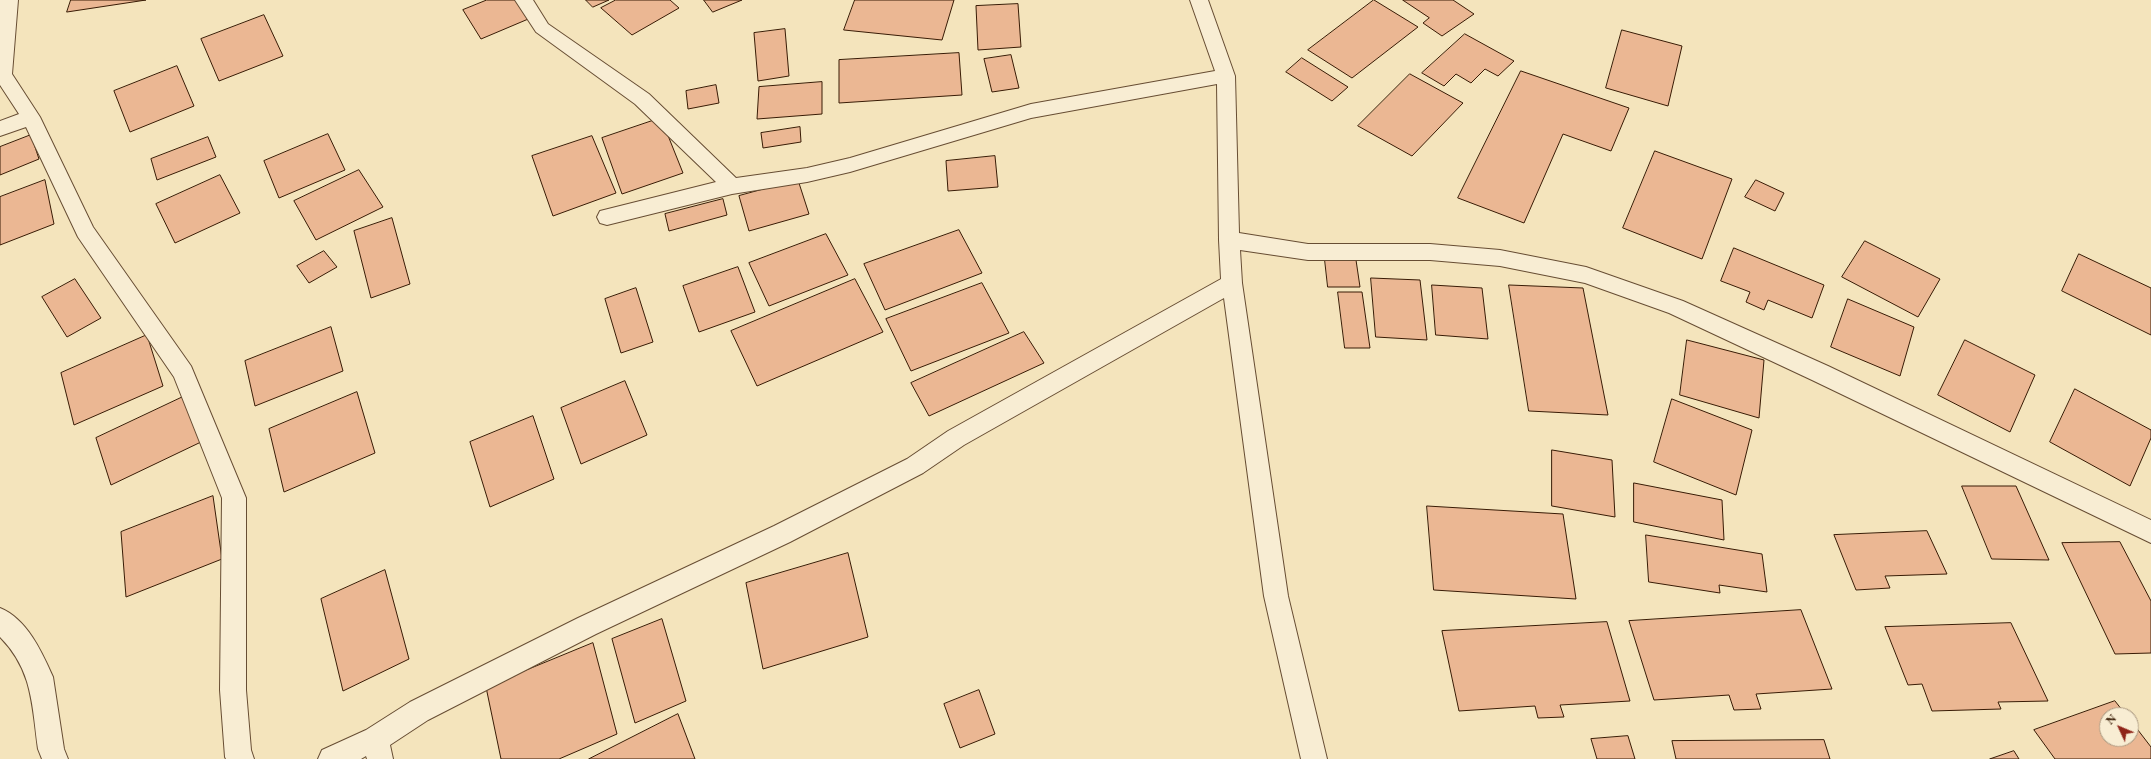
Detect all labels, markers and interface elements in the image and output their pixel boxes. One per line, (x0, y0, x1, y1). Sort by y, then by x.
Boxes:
north arrow (2099, 707, 2139, 747)
text: N (2103, 711, 2119, 727)

